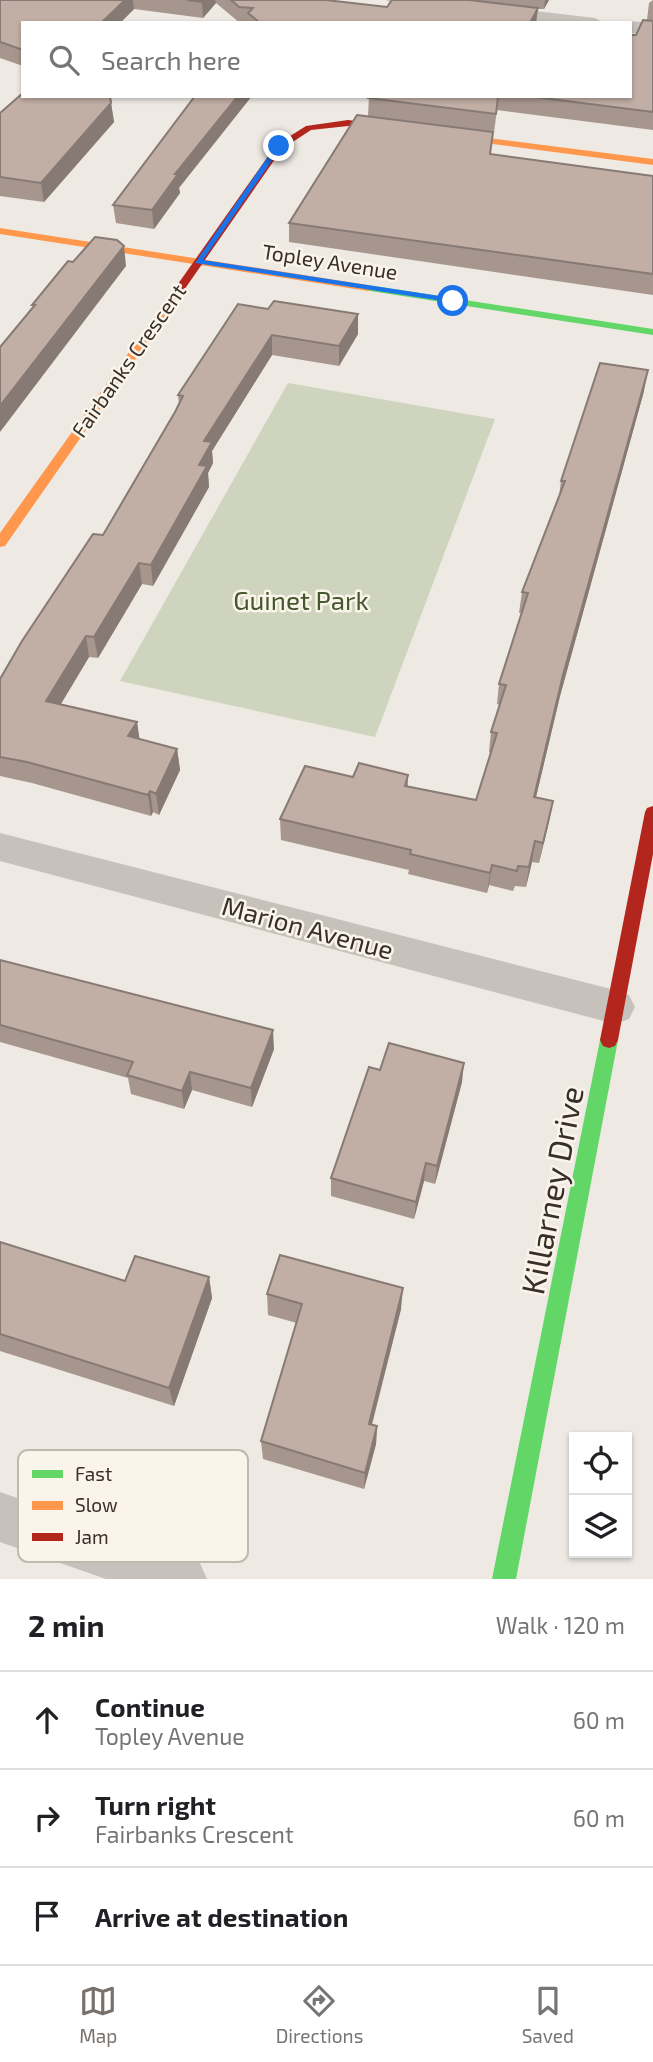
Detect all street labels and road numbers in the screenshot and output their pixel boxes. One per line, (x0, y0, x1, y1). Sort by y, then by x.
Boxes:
street label: Topley Avenue (261, 238, 399, 284)
street label: Fairbanks Crescent (66, 279, 190, 441)
street label: Marion Avenue (219, 889, 397, 965)
street label: Killarney Drive (512, 1083, 590, 1297)

